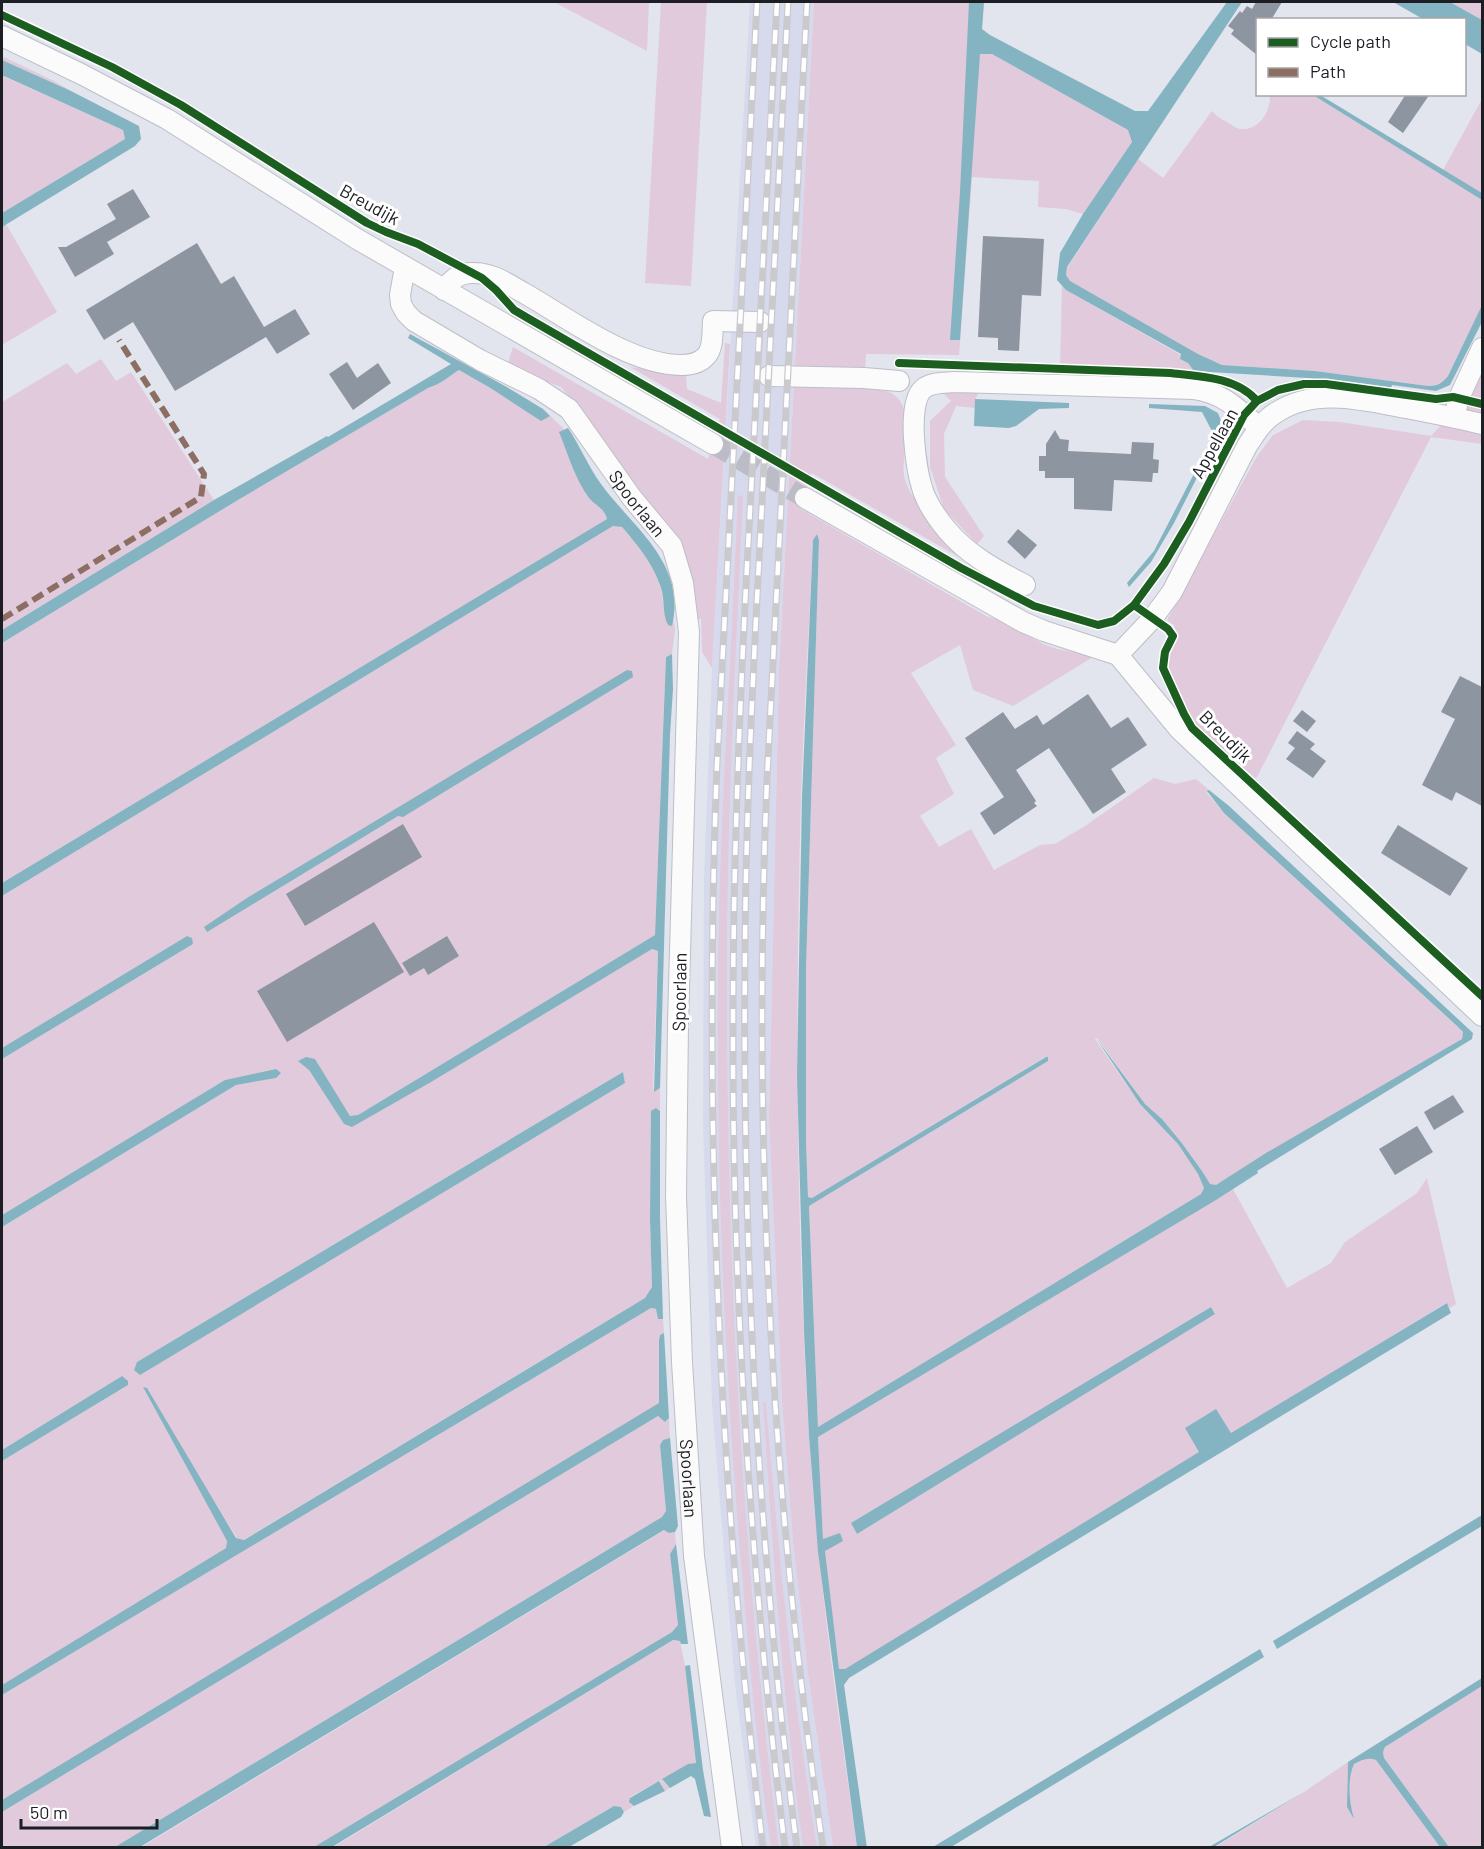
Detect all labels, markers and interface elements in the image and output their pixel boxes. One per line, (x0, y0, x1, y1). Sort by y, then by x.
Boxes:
legend (1256, 18, 1466, 96)
text: Cycle path (1310, 30, 1391, 52)
text: Path (1310, 60, 1346, 82)
street label: Breudijk (336, 179, 404, 229)
street label: Appellaan (1186, 404, 1242, 482)
street label: Spoorlaan (605, 466, 670, 541)
street label: Breudijk (1195, 705, 1257, 767)
street label: Spoorlaan (667, 952, 691, 1032)
street label: Spoorlaan (676, 1438, 703, 1518)
scale bar (21, 1792, 158, 1830)
text: 50 m (30, 1801, 68, 1823)

